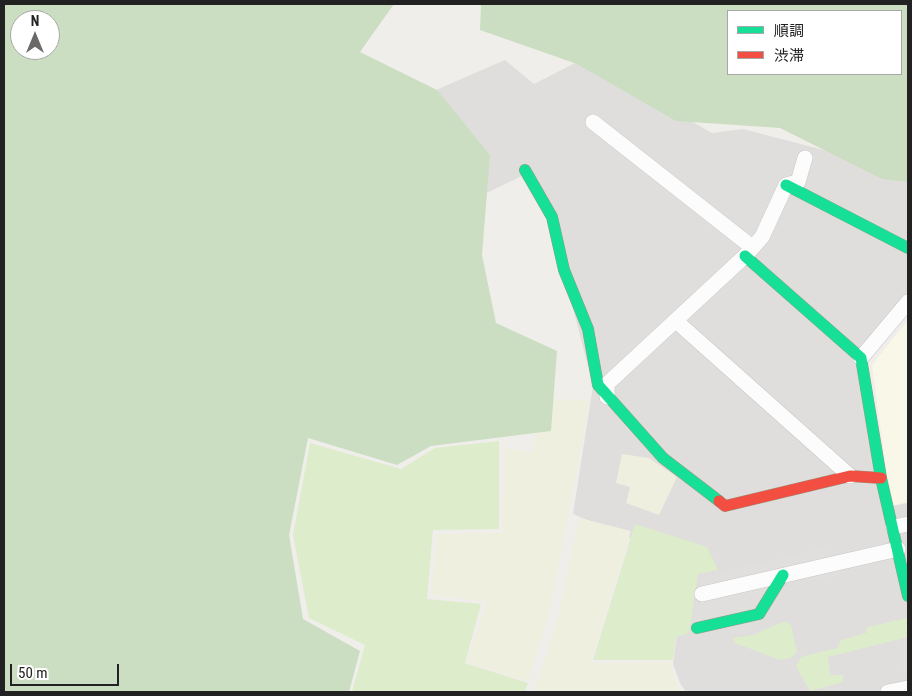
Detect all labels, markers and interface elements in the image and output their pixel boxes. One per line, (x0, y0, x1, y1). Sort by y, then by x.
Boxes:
north arrow (10, 10, 60, 60)
legend (727, 10, 902, 75)
text: N (31, 13, 39, 29)
text: 順調 (774, 22, 804, 40)
text: 渋滞 (774, 47, 804, 65)
scale bar (12, 654, 121, 686)
text: 50 m (18, 664, 48, 682)

